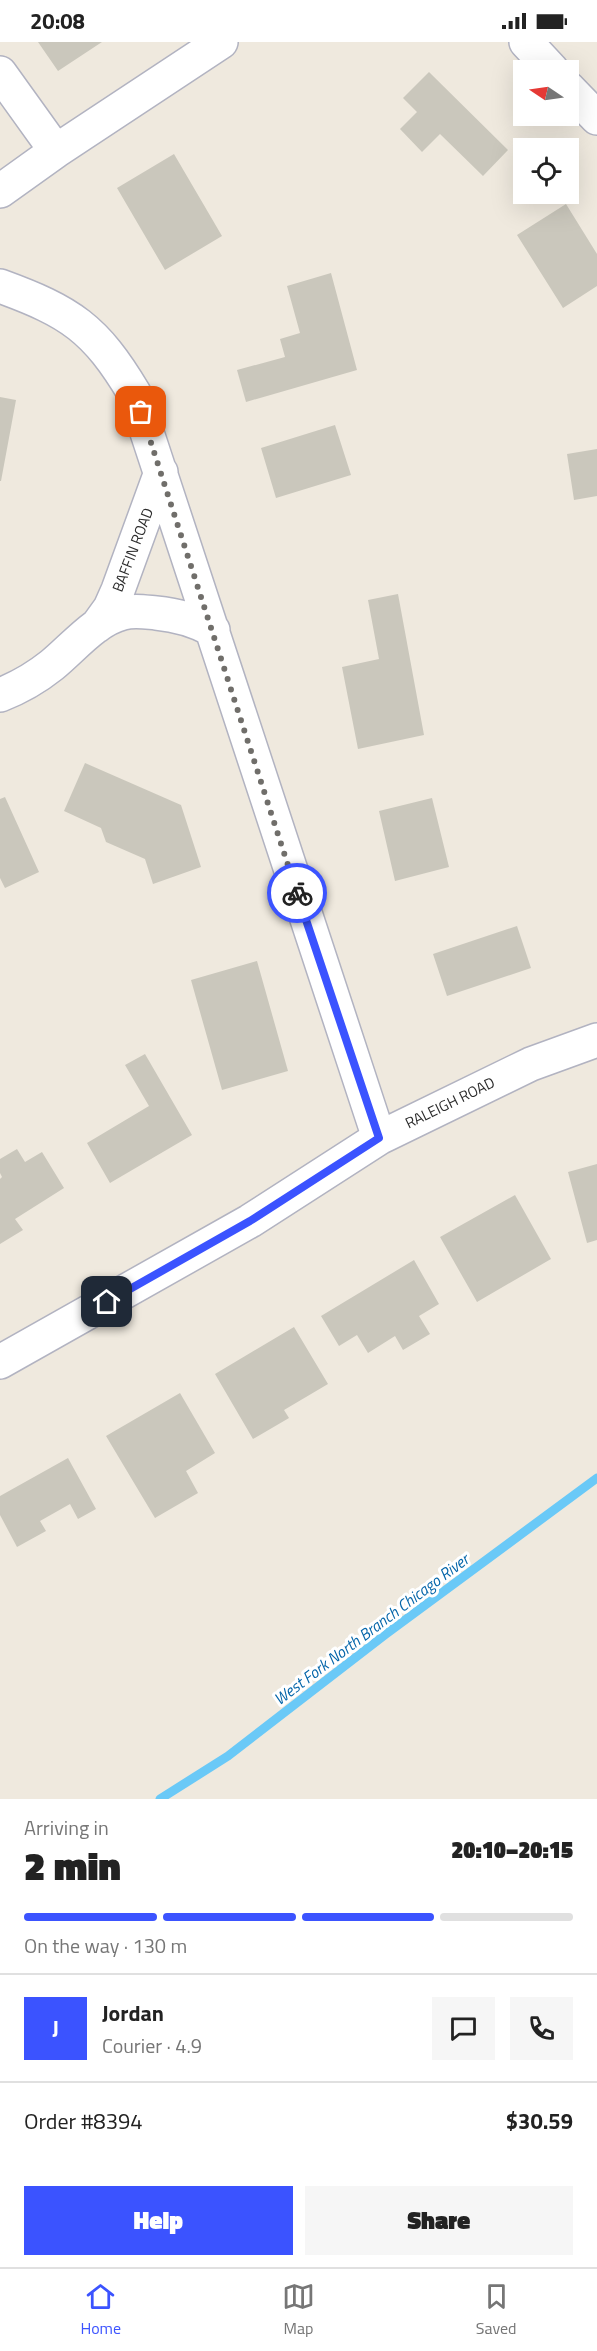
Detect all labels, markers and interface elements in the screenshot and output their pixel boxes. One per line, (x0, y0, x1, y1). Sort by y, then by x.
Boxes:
text: 20:08 (30, 4, 85, 38)
north arrow (513, 60, 579, 126)
map controls (513, 60, 579, 204)
button: locate (513, 138, 579, 204)
pin (115, 386, 166, 437)
icon: bag (124, 395, 157, 428)
street label: BAFFIN ROAD (106, 504, 159, 595)
courier (267, 863, 327, 923)
icon: bike (281, 877, 314, 910)
street label: RALEIGH ROAD (401, 1071, 499, 1134)
pin (81, 1276, 132, 1327)
icon: home (90, 1285, 123, 1318)
water label: West Fork North Branch Chicago River (268, 1546, 475, 1710)
text: Arriving in (24, 1812, 109, 1843)
text: 20:10–20:15 (451, 1833, 573, 1867)
text: 2 min (24, 1836, 121, 1895)
text: On the way · 130 m (24, 1930, 187, 1961)
text: Jordan (102, 1996, 164, 2030)
button: chat (432, 1997, 495, 2060)
button: phone (510, 1997, 573, 2060)
text: J (52, 2011, 59, 2045)
text: Courier · 4.9 (102, 2030, 202, 2061)
text: Order #8394 (24, 2104, 143, 2138)
text: $30.59 (506, 2104, 573, 2138)
button: Help (24, 2186, 293, 2255)
button: Share (305, 2186, 573, 2255)
tab: Home (80, 2280, 121, 2340)
tab: Map (282, 2280, 315, 2340)
tab: Saved (476, 2280, 517, 2340)

